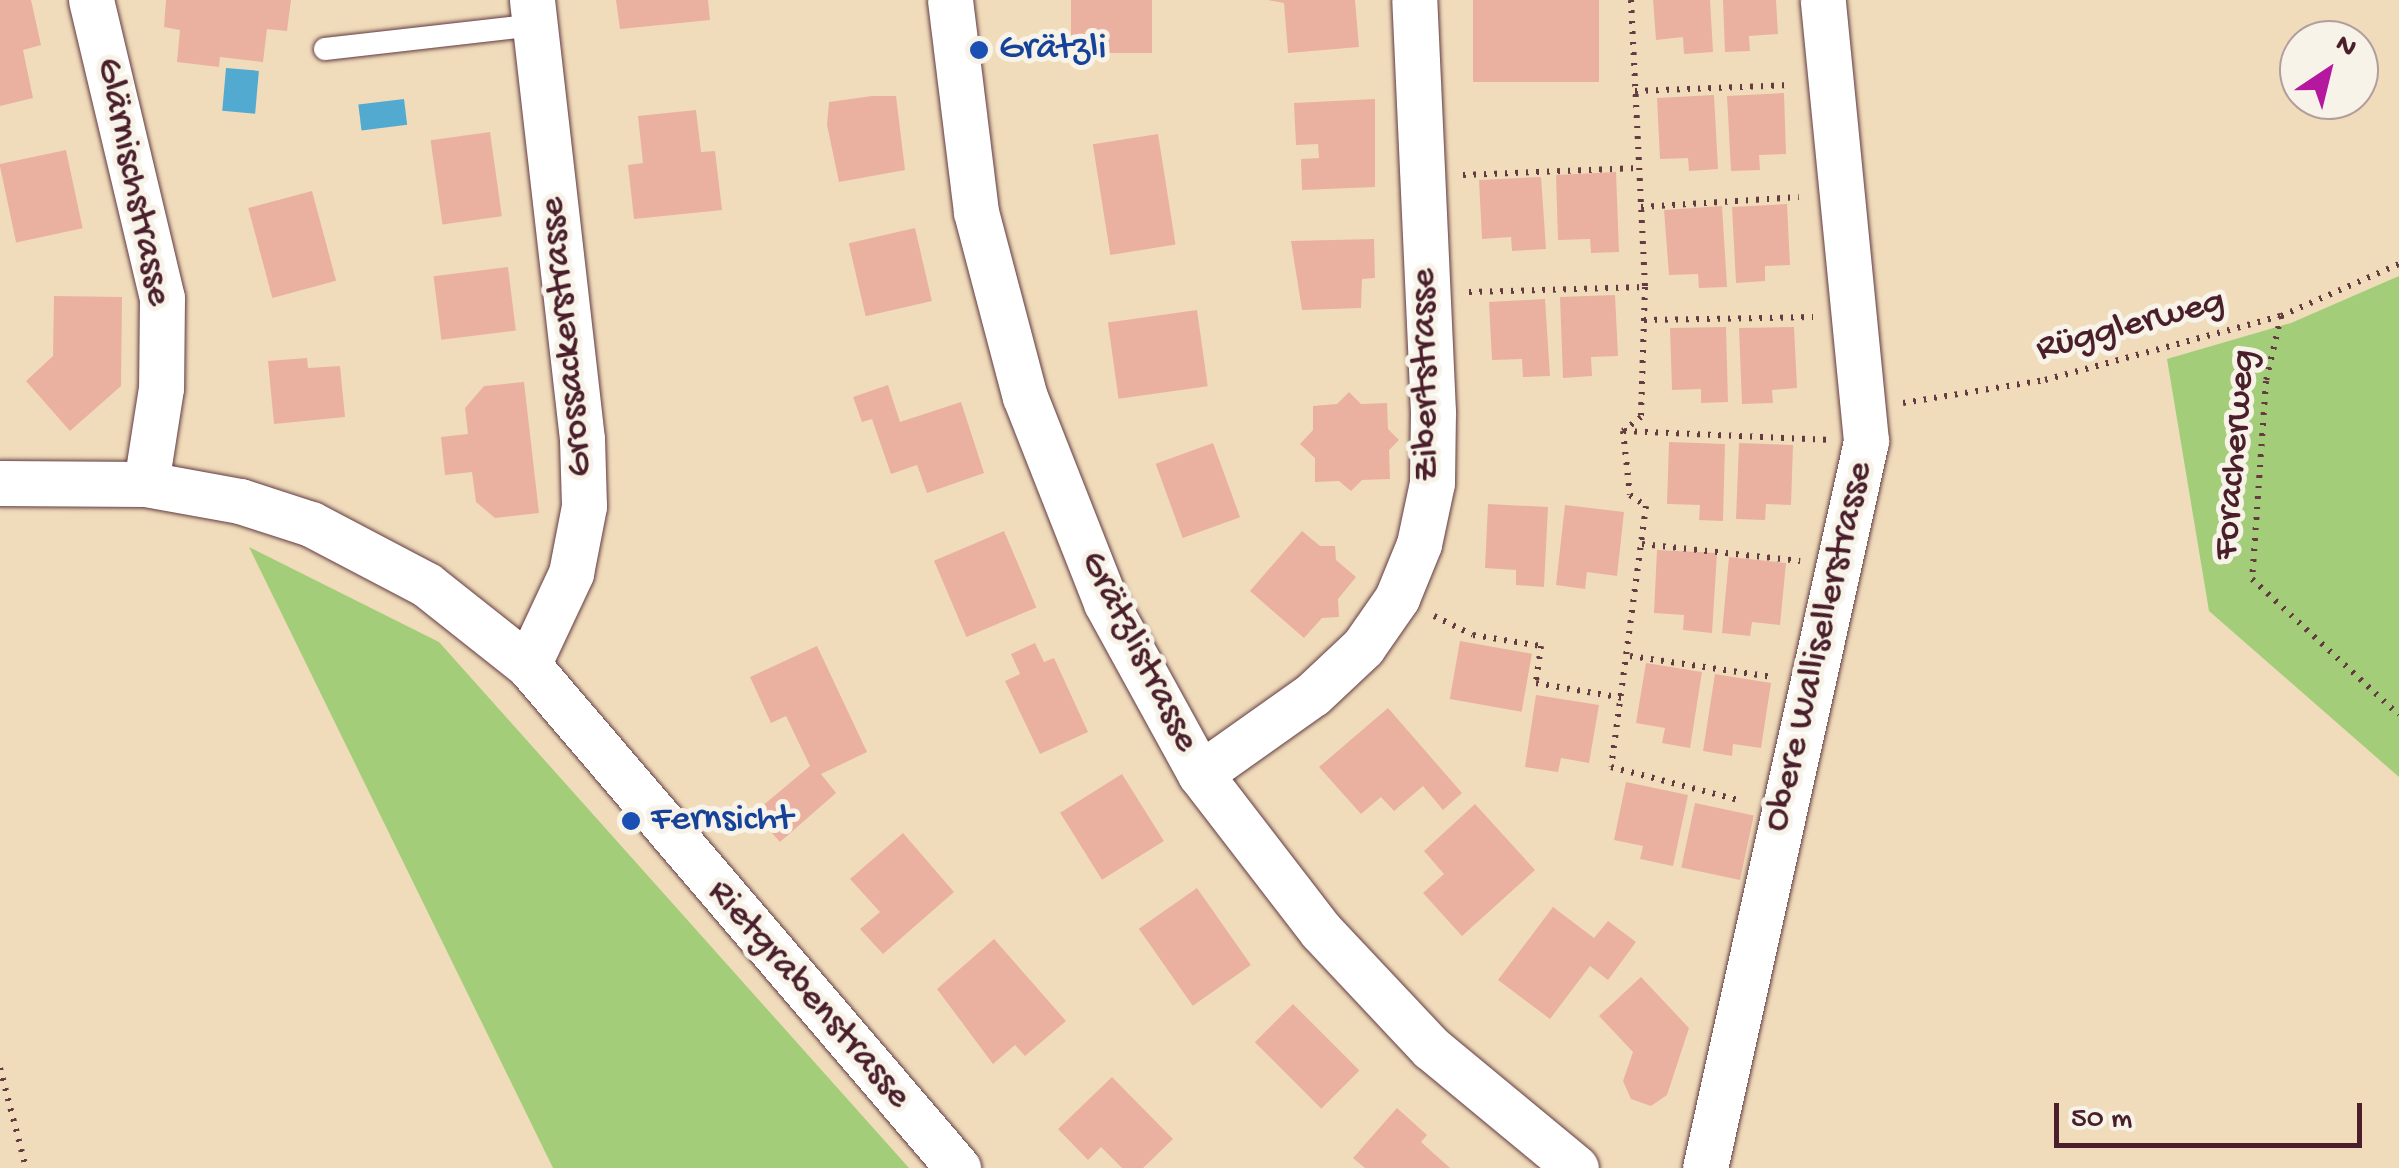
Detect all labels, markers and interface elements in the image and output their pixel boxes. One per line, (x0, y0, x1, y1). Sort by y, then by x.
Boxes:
north arrow (2279, 20, 2379, 120)
place label: Grätzli (999, 27, 1106, 73)
text: N (2328, 28, 2362, 65)
marker: Grätzli (968, 39, 990, 61)
street label: Glärnischstrasse (83, 54, 181, 310)
street label: Grossackerstrasse (531, 195, 605, 479)
street label: Zibertstrasse (1402, 268, 1452, 482)
street label: Rügglerweg (2032, 280, 2230, 374)
street label: Foracherweg (2205, 348, 2269, 562)
street label: Obere Wallisellerstrasse (1755, 458, 1885, 836)
street label: Grätzlistrasse (1068, 544, 1208, 760)
place label: Fernsicht (651, 798, 793, 844)
marker: Fernsicht (620, 810, 642, 832)
street label: Rietgrabenstrasse (696, 871, 920, 1119)
scale bar (2059, 1083, 2366, 1145)
text: 50 m (2071, 1103, 2132, 1138)

